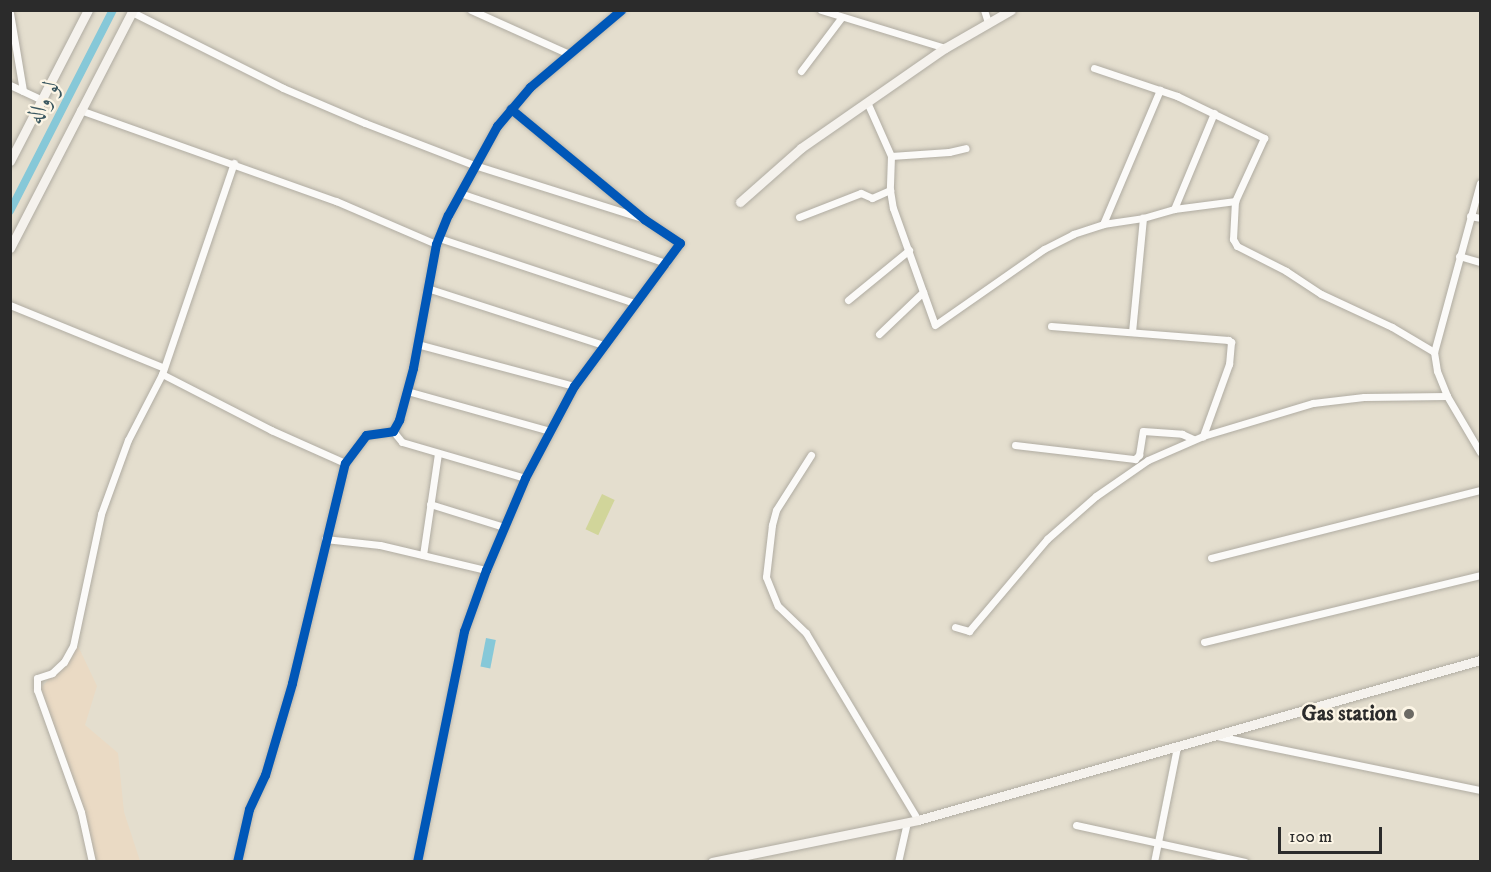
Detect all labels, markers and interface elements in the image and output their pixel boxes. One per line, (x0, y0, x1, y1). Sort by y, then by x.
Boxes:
water label: لو واله (21, 75, 67, 129)
place label: Gas station (1302, 701, 1397, 727)
marker: Gas station (1402, 707, 1416, 721)
scale bar (1281, 815, 1384, 853)
text: 100 m (1289, 826, 1332, 848)

